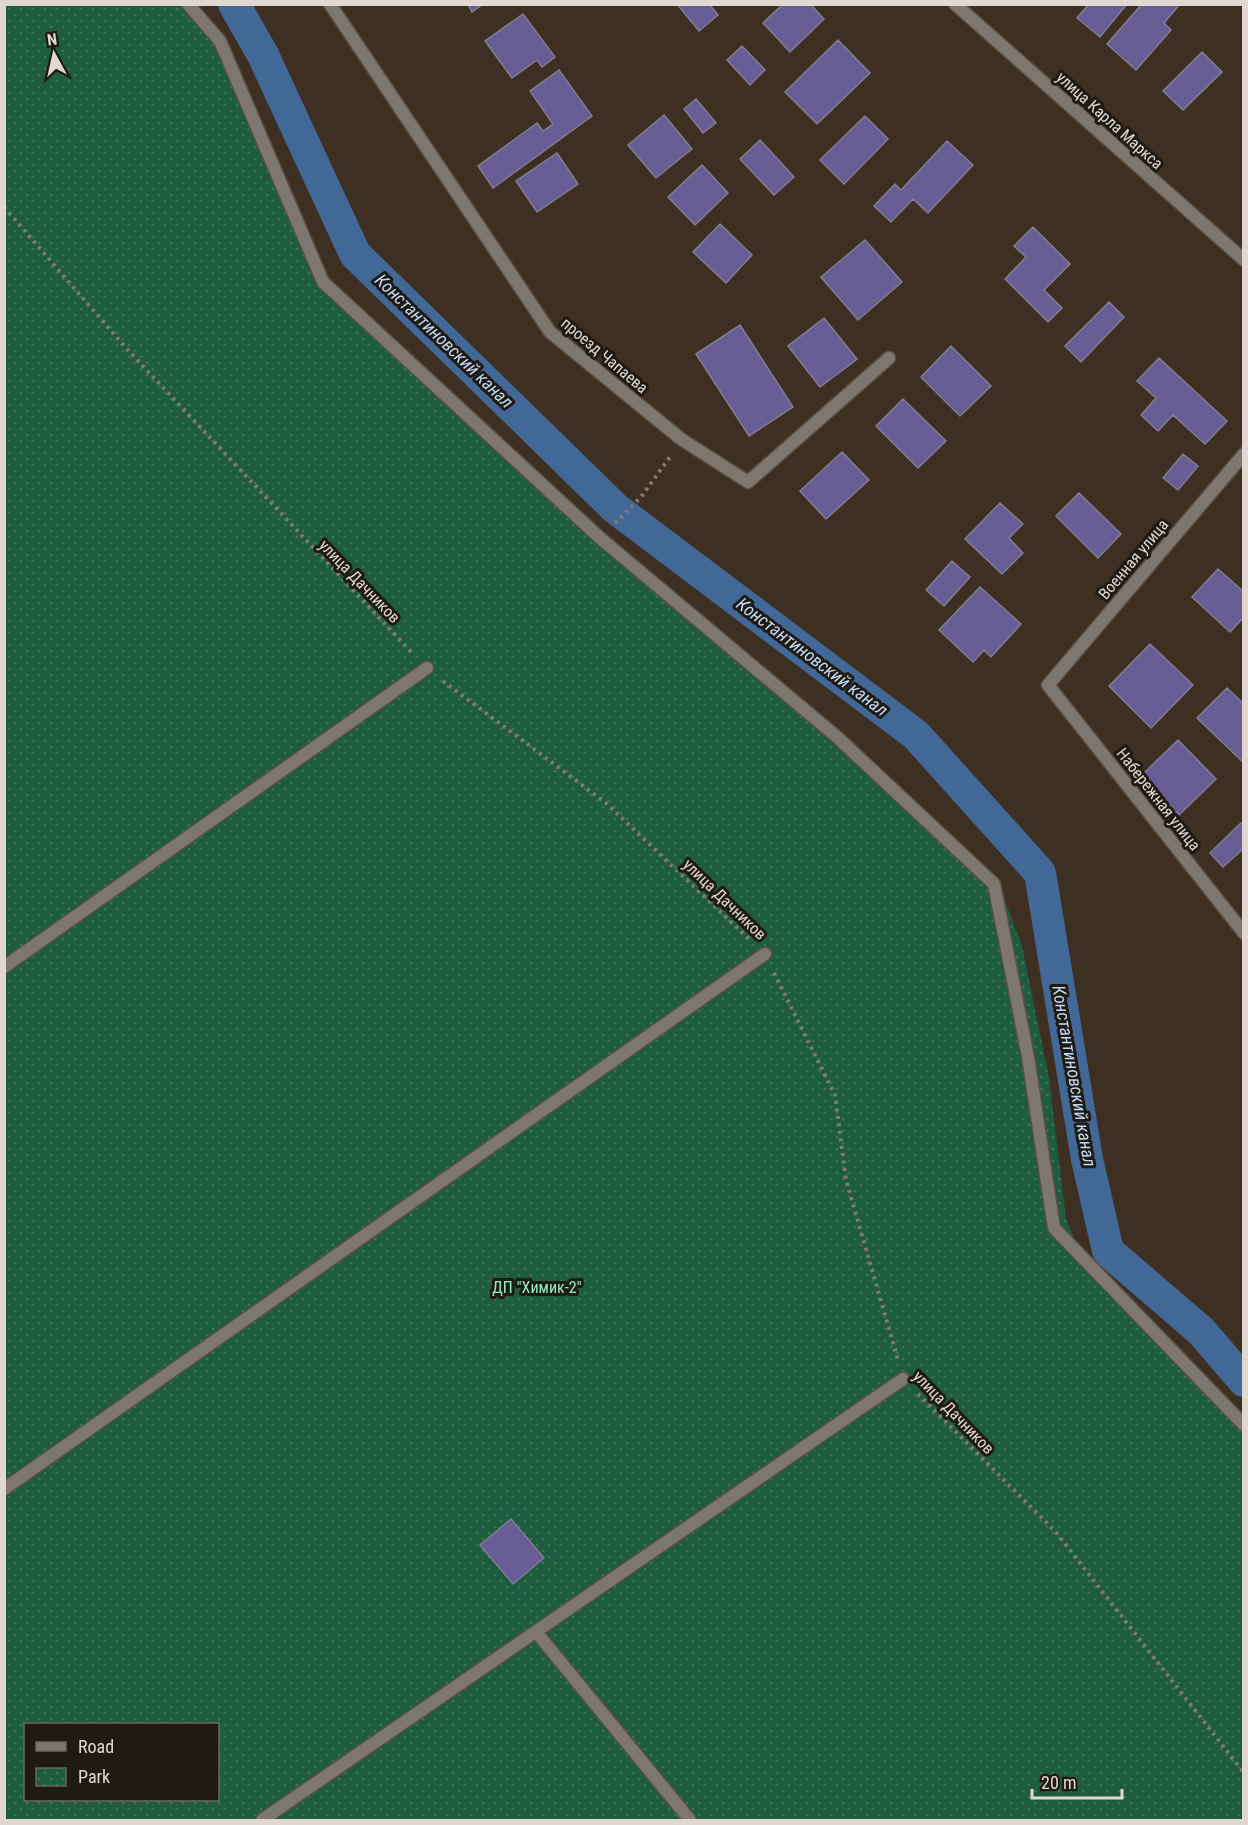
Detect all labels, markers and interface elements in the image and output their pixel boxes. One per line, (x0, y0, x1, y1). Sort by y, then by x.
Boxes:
north arrow (24, 24, 84, 84)
text: N (46, 30, 58, 50)
street label: улица Карла Маркса (1053, 68, 1167, 173)
water label: Константиновский канал (371, 269, 518, 412)
street label: проезд Чапаева (557, 314, 652, 397)
street label: Военная улица (1095, 516, 1172, 603)
street label: улица Дачников (315, 536, 404, 627)
water label: Константиновский канал (733, 593, 892, 720)
street label: Набережная улица (1113, 744, 1204, 854)
street label: улица Дачников (679, 855, 770, 944)
water label: Константиновский канал (1048, 984, 1101, 1168)
park label: ДП "Химик-2" (492, 1278, 582, 1297)
street label: улица Дачников (909, 1367, 998, 1458)
legend (24, 1723, 219, 1801)
text: Road (78, 1736, 114, 1757)
scale bar (1032, 1762, 1122, 1800)
text: Park (78, 1766, 110, 1787)
text: 20 m (1041, 1772, 1076, 1793)

